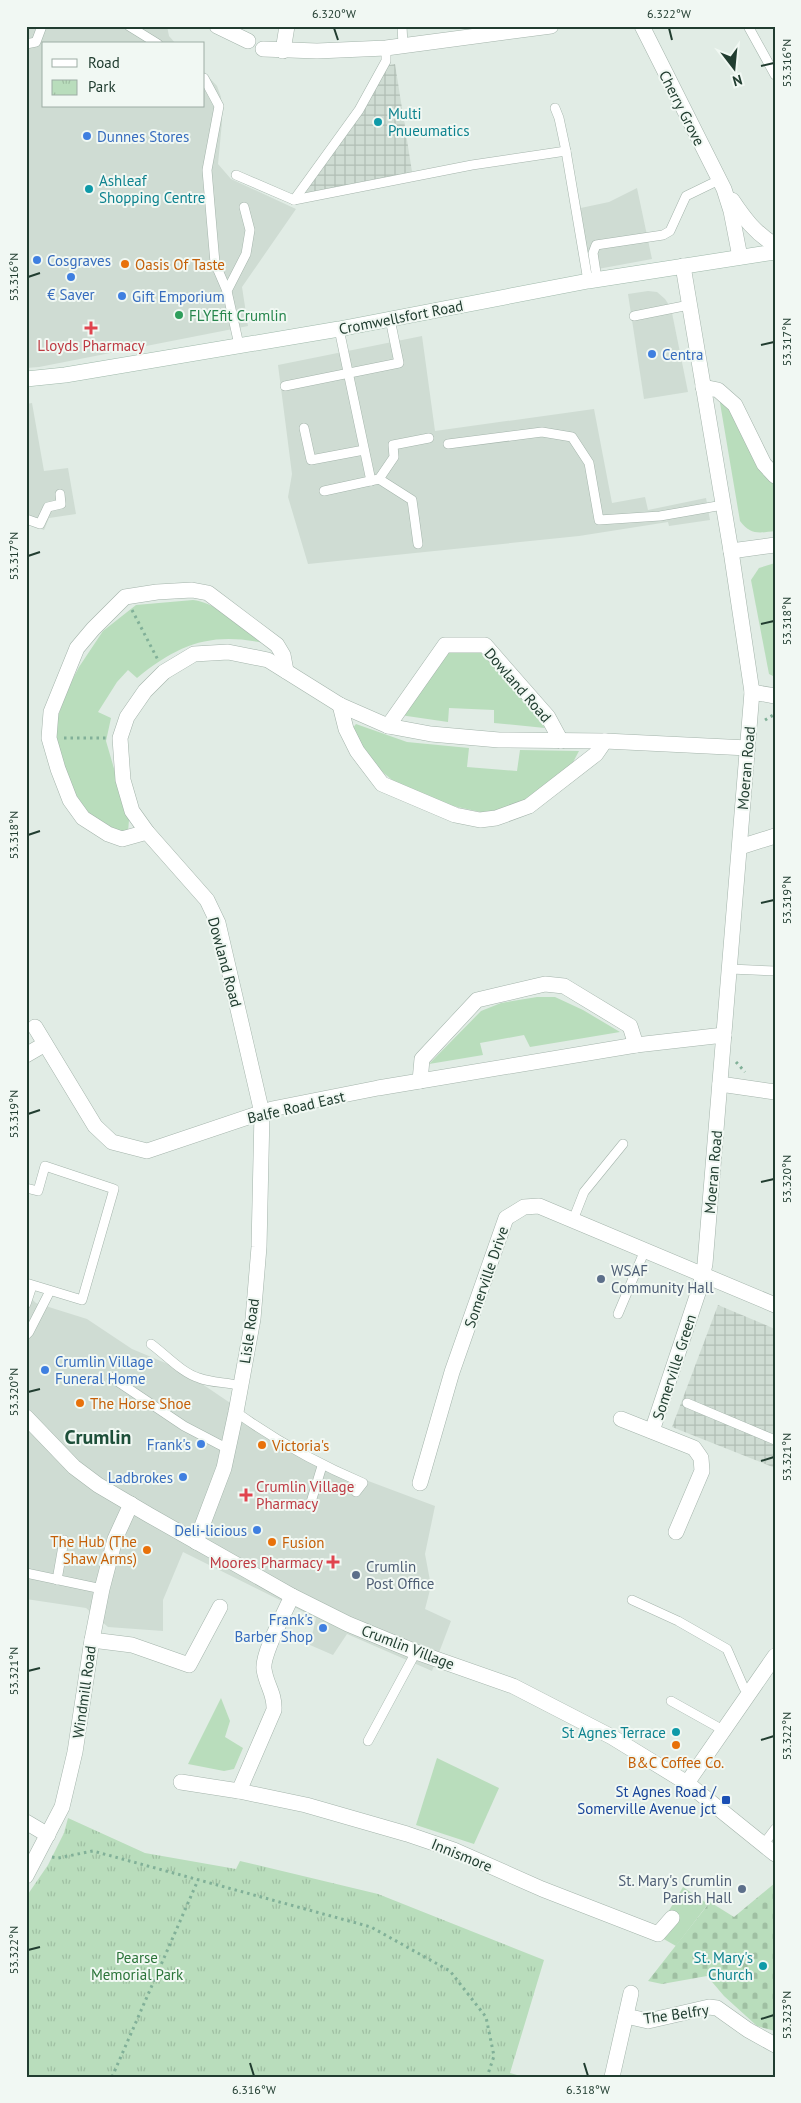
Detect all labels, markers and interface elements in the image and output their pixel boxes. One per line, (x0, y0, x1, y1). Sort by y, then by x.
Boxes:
text: 6.320°W (312, 6, 356, 21)
text: 6.322°W (647, 6, 691, 21)
text: 53.316°N (779, 39, 794, 87)
legend (42, 42, 205, 108)
north arrow (708, 42, 758, 92)
text: Road (88, 53, 120, 72)
street label: Cherry Grove (655, 67, 709, 149)
text: N (731, 71, 744, 90)
text: Park (88, 77, 116, 96)
place label: Multi Pnueumatics (388, 104, 470, 140)
marker: Multi Pnueumatics (372, 116, 384, 128)
place label: Dunnes Stores (97, 127, 189, 146)
marker: Dunnes Stores (81, 130, 93, 142)
place label: Ashleaf Shopping Centre (99, 171, 205, 207)
marker: Ashleaf Shopping Centre (83, 183, 95, 195)
place label: Cosgraves (47, 251, 111, 270)
text: 53.316°N (6, 253, 21, 301)
marker: Cosgraves (31, 254, 43, 266)
place label: Oasis Of Taste (135, 255, 225, 274)
marker: Oasis Of Taste (119, 258, 131, 270)
marker: € Saver (65, 271, 77, 283)
place label: € Saver (47, 285, 95, 304)
place label: Gift Emporium (132, 287, 225, 306)
marker: Gift Emporium (116, 290, 128, 302)
street label: Cromwellsfort Road (337, 296, 465, 338)
place label: FLYEfit Crumlin (189, 306, 287, 325)
marker: FLYEfit Crumlin (173, 309, 185, 321)
text: 53.317°N (779, 318, 794, 366)
marker: Lloyds Pharmacy (85, 322, 97, 334)
place label: Lloyds Pharmacy (37, 336, 145, 355)
place label: Centra (662, 345, 704, 364)
marker: Centra (646, 348, 658, 360)
text: 53.317°N (6, 532, 21, 580)
text: 53.318°N (779, 597, 794, 645)
street label: Dowland Road (480, 644, 556, 726)
street label: Moeran Road (733, 725, 759, 811)
text: 53.318°N (6, 811, 21, 859)
text: 53.319°N (779, 876, 794, 924)
street label: Dowland Road (204, 915, 246, 1009)
street label: Balfe Road East (245, 1087, 347, 1127)
text: 53.319°N (6, 1090, 21, 1138)
street label: Moeran Road (700, 1129, 726, 1215)
text: 53.320°N (779, 1155, 794, 1203)
street label: Somerville Drive (460, 1224, 512, 1330)
place label: WSAF Community Hall (611, 1261, 714, 1297)
marker: WSAF Community Hall (595, 1273, 607, 1285)
street label: Lisle Road (235, 1297, 263, 1365)
street label: Somerville Green (648, 1312, 700, 1422)
place label: Crumlin Village Funeral Home (55, 1352, 153, 1388)
marker: Crumlin Village Funeral Home (39, 1364, 51, 1376)
text: 53.320°N (6, 1368, 21, 1416)
place label: The Horse Shoe (90, 1394, 191, 1413)
marker: The Horse Shoe (74, 1397, 86, 1409)
district label: Crumlin (65, 1424, 132, 1450)
text: 53.321°N (779, 1433, 794, 1481)
place label: Frank's (147, 1435, 191, 1454)
place label: Victoria's (271, 1436, 329, 1455)
marker: Frank's (195, 1438, 207, 1450)
marker: Victoria's (256, 1439, 268, 1451)
place label: Ladbrokes (108, 1468, 173, 1487)
marker: Ladbrokes (177, 1471, 189, 1483)
place label: Crumlin Village Pharmacy (256, 1477, 354, 1513)
marker: Crumlin Village Pharmacy (240, 1489, 252, 1501)
place label: Deli-licious (174, 1521, 247, 1540)
marker: Deli-licious (251, 1524, 263, 1536)
place label: The Hub (The Shaw Arms) (50, 1532, 137, 1568)
place label: Fusion (282, 1533, 324, 1552)
marker: Fusion (266, 1536, 278, 1548)
marker: The Hub (The Shaw Arms) (141, 1544, 153, 1556)
place label: Moores Pharmacy (210, 1553, 323, 1572)
marker: Moores Pharmacy (327, 1556, 339, 1568)
place label: Crumlin Post Office (366, 1557, 434, 1593)
marker: Crumlin Post Office (350, 1569, 362, 1581)
place label: Frank's Barber Shop (235, 1610, 313, 1646)
street label: Crumlin Village (359, 1621, 457, 1673)
marker: Frank's Barber Shop (317, 1622, 329, 1634)
street label: Windmill Road (68, 1644, 100, 1740)
text: 53.321°N (6, 1647, 21, 1695)
text: 53.322°N (779, 1712, 794, 1760)
place label: St Agnes Terrace (561, 1723, 666, 1742)
marker: St Agnes Terrace (670, 1726, 682, 1738)
marker: B&C Coffee Co. (670, 1739, 682, 1751)
place label: B&C Coffee Co. (628, 1753, 724, 1772)
place label: St Agnes Road / Somerville Avenue jct (577, 1782, 717, 1818)
marker: St Agnes Road / Somerville Avenue jct (720, 1794, 732, 1806)
street label: Innismore (429, 1834, 495, 1876)
place label: St. Mary's Crumlin Parish Hall (618, 1871, 733, 1907)
marker: St. Mary's Crumlin Parish Hall (736, 1883, 748, 1895)
text: 53.322°N (6, 1926, 21, 1974)
park label: Pearse Memorial Park (91, 1948, 184, 1984)
place label: St. Mary's Church (694, 1948, 753, 1984)
marker: St. Mary's Church (757, 1960, 769, 1972)
text: 53.323°N (779, 1991, 794, 2039)
street label: The Belfry (642, 2000, 710, 2028)
text: 6.316°W (232, 2082, 276, 2097)
text: 6.318°W (566, 2082, 610, 2097)

